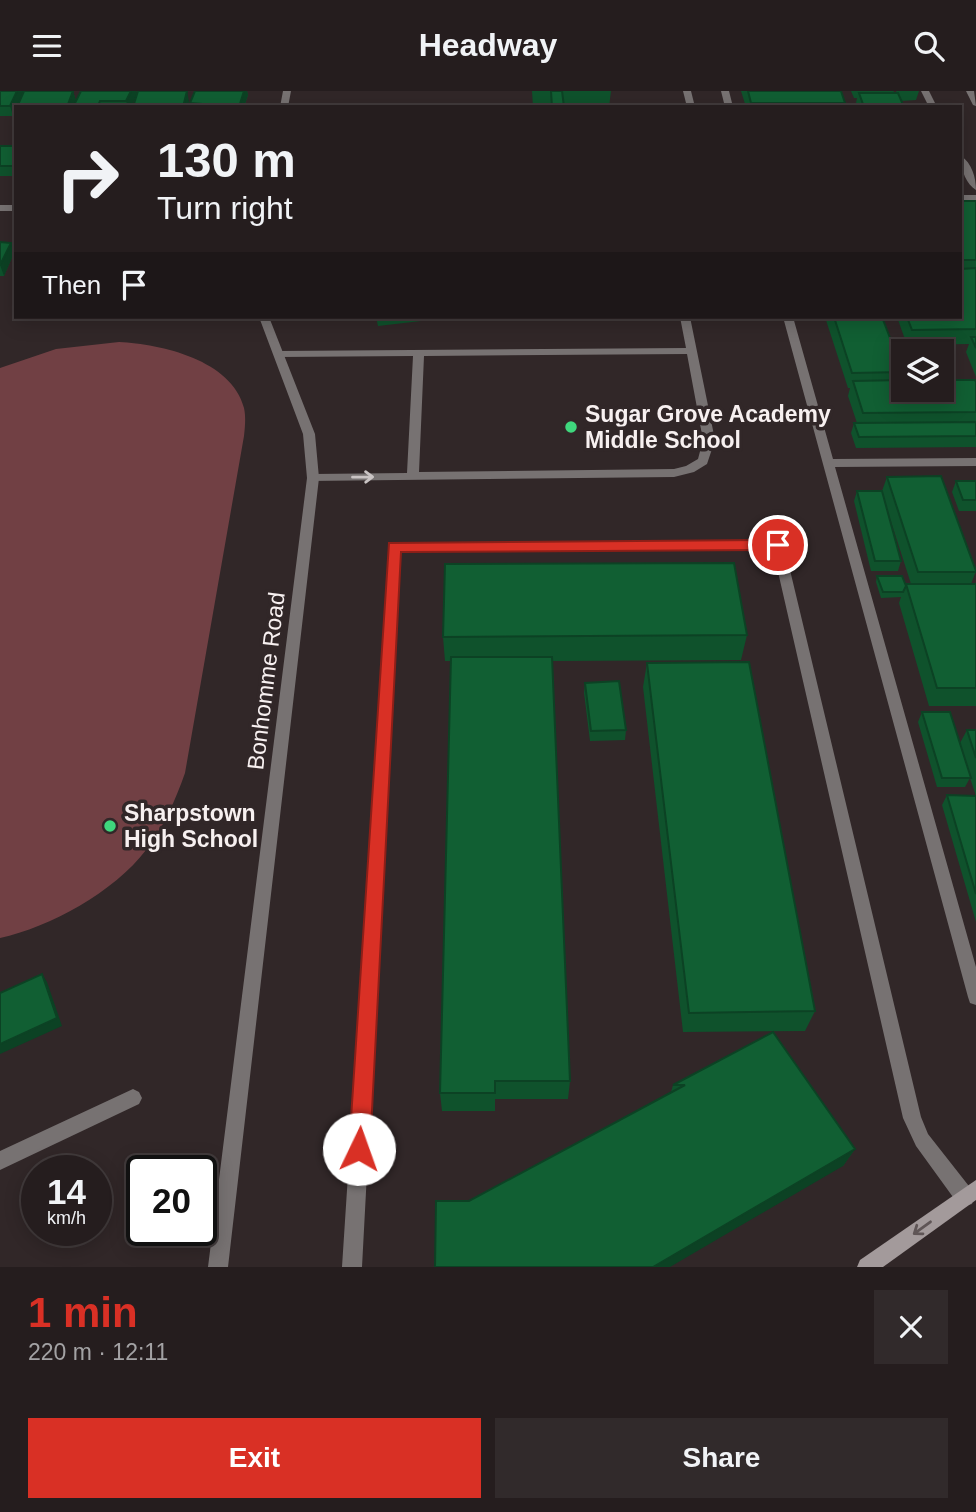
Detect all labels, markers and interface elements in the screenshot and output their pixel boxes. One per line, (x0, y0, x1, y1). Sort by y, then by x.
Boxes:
icon: menu (28, 27, 66, 65)
text: Headway (419, 27, 557, 63)
icon: search (910, 27, 948, 65)
icon: right (42, 133, 133, 224)
text: 130 m (157, 133, 296, 187)
text: Turn right (157, 190, 293, 226)
icon: arrive (115, 266, 153, 304)
text: Then (42, 270, 101, 300)
map controls (891, 339, 954, 402)
button: layers (891, 339, 954, 402)
place label: Sugar Grove Academy Middle School (585, 401, 831, 453)
marker: Sugar Grove Academy Middle School (563, 419, 579, 435)
one-way arrow (351, 470, 374, 484)
pin (748, 515, 808, 575)
icon: arrive (759, 526, 797, 564)
street label: Bonhomme Road (242, 591, 290, 771)
place label: Sharpstown High School (124, 800, 258, 852)
marker: Sharpstown High School (102, 818, 118, 834)
position arrow (322, 1112, 396, 1186)
speed limit sign: 20 (126, 1155, 217, 1246)
text: 14 (47, 1172, 86, 1211)
text: km/h (47, 1208, 86, 1228)
one-way arrow (913, 1221, 932, 1235)
text: 1 min (28, 1289, 138, 1336)
button: close (874, 1290, 948, 1364)
text: 220 m · 12:11 (28, 1339, 168, 1365)
button: Exit (28, 1418, 481, 1498)
button: Share (495, 1418, 948, 1498)

